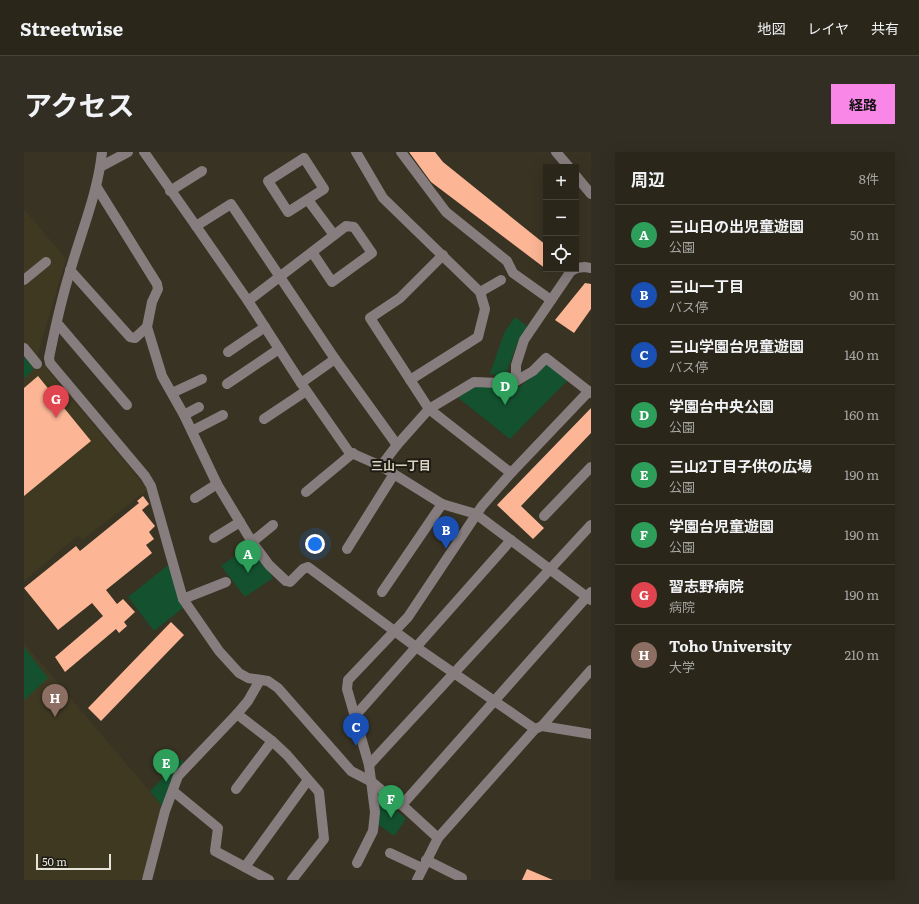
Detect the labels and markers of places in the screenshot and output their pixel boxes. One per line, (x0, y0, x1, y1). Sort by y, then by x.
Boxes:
pin: D (492, 372, 518, 405)
pin: G (43, 385, 69, 418)
pin: B (433, 516, 459, 549)
pin: A (235, 540, 261, 573)
pin: H (42, 684, 68, 717)
pin: C (343, 713, 369, 746)
pin: E (153, 749, 179, 782)
pin: F (378, 785, 404, 818)

